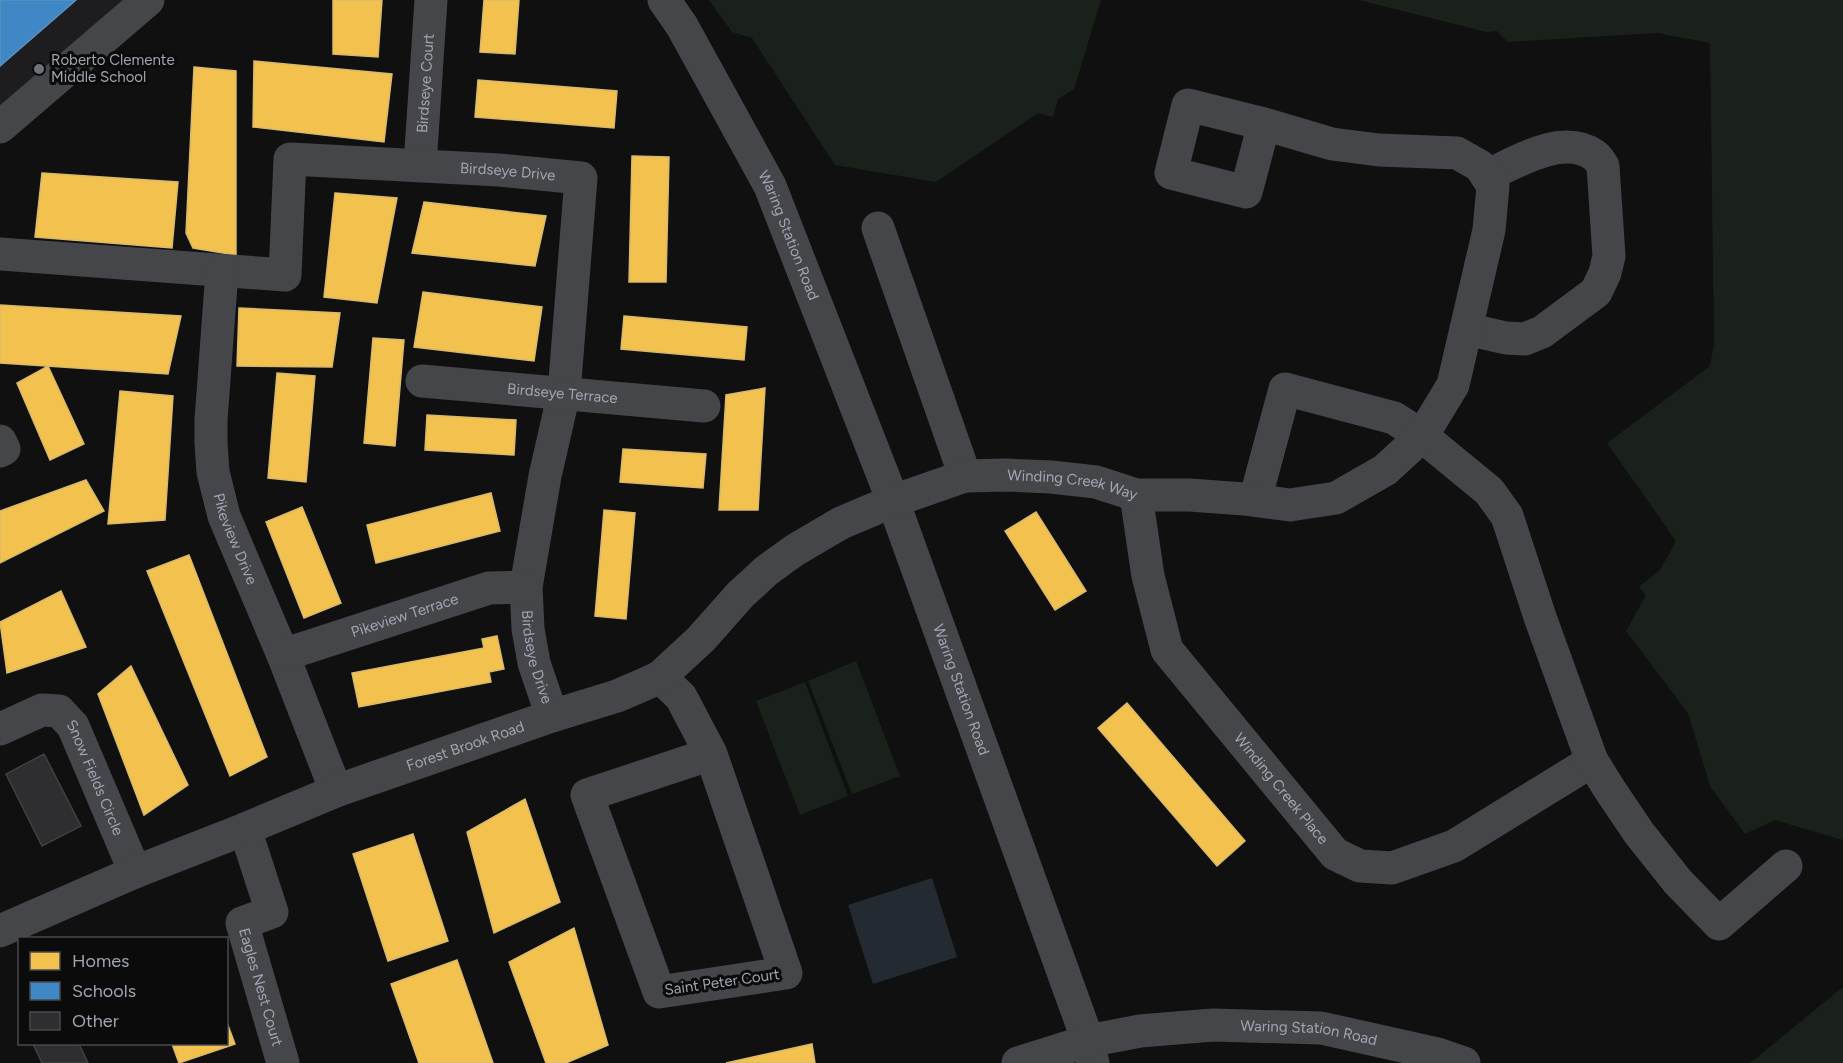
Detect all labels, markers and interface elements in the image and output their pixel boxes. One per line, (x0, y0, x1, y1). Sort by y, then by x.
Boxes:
street label: Birdseye Court (413, 32, 438, 134)
place label: Roberto Clemente Middle School (51, 51, 175, 86)
marker: Roberto Clemente Middle School (32, 62, 46, 76)
street label: Birdseye Drive (459, 159, 556, 184)
street label: Waring Station Road (754, 167, 823, 303)
street label: Birdseye Terrace (506, 380, 618, 407)
street label: Winding Creek Way (1007, 466, 1140, 504)
street label: Pikeview Drive (210, 491, 261, 587)
street label: Pikeview Terrace (349, 590, 461, 641)
street label: Birdseye Drive (518, 610, 556, 706)
street label: Waring Station Road (929, 622, 993, 758)
street label: Snow Fields Circle (63, 716, 127, 838)
street label: Forest Brook Road (404, 717, 527, 775)
street label: Winding Creek Place (1230, 729, 1332, 848)
street label: Eagles Nest Court (235, 926, 287, 1049)
legend (18, 937, 228, 1045)
text: Homes (72, 950, 130, 972)
street label: Saint Peter Court (663, 965, 781, 999)
text: Schools (72, 980, 136, 1002)
text: Other (72, 1010, 119, 1032)
street label: Waring Station Road (1240, 1017, 1379, 1049)

